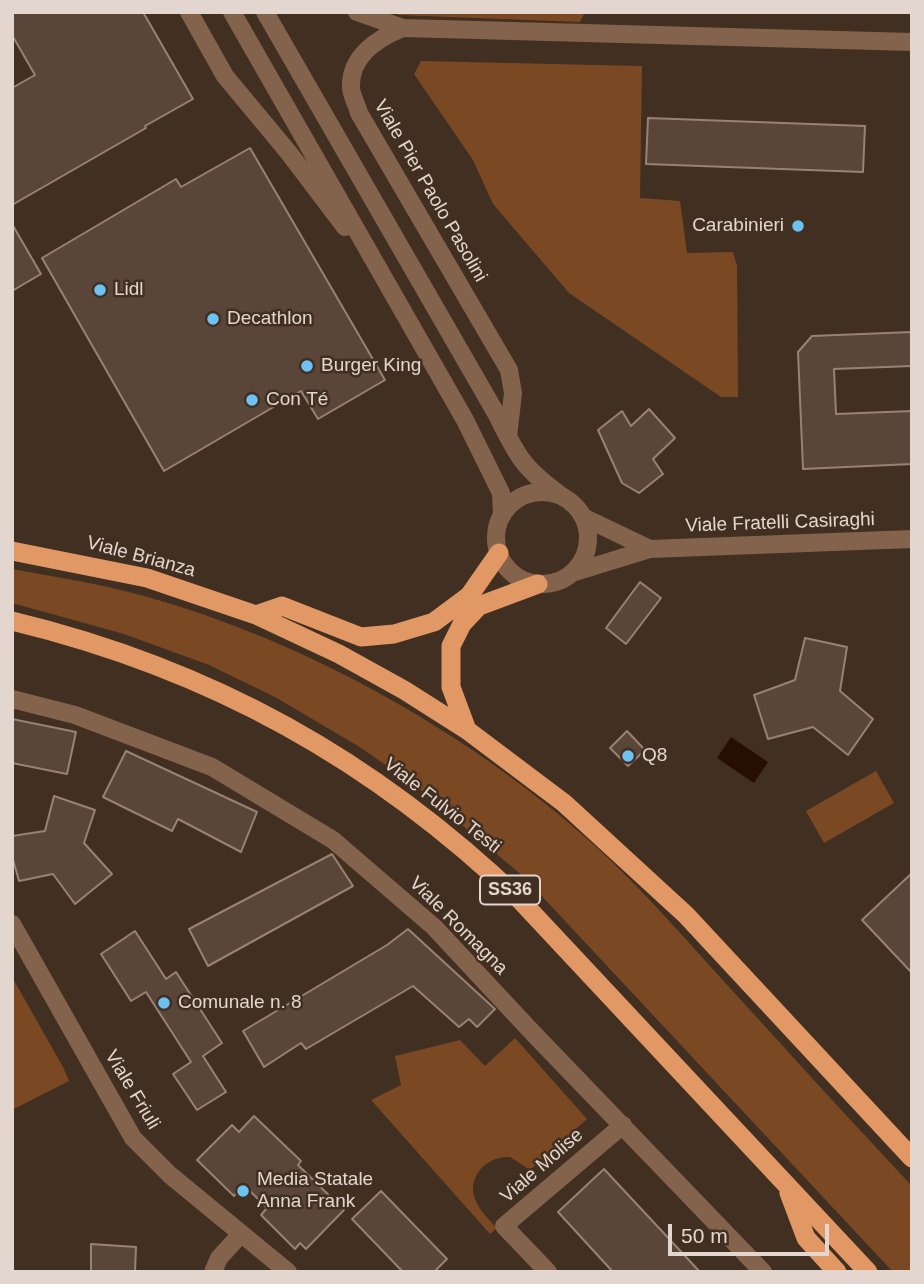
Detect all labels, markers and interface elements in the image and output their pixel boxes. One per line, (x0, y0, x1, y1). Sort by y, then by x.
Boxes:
street label: Viale Pier Paolo Pasolini (368, 96, 492, 286)
place label: Carabinieri (692, 215, 784, 237)
marker: Carabinieri (790, 218, 806, 234)
place label: Lidl (114, 279, 144, 301)
marker: Lidl (92, 282, 108, 298)
place label: Decathlon (227, 308, 313, 330)
marker: Decathlon (205, 311, 221, 327)
place label: Burger King (321, 355, 421, 377)
marker: Burger King (299, 358, 315, 374)
place label: Con Té (266, 389, 328, 411)
marker: Con Té (244, 392, 260, 408)
street label: Viale Fratelli Casiraghi (685, 508, 875, 538)
street label: Viale Brianza (84, 532, 198, 582)
place label: Q8 (642, 745, 667, 767)
marker: Q8 (620, 748, 636, 764)
street label: Viale Fulvio Testi (379, 753, 505, 859)
street label: Viale Romagna (404, 872, 512, 980)
road number: SS36 (480, 876, 540, 904)
place label: Comunale n. 8 (178, 992, 302, 1014)
marker: Comunale n. 8 (156, 995, 172, 1011)
street label: Viale Friuli (99, 1046, 165, 1134)
street label: Viale Molise (496, 1124, 588, 1208)
place label: Media Statale Anna Frank (257, 1169, 373, 1213)
marker: Media Statale Anna Frank (235, 1183, 251, 1199)
scale bar (672, 1210, 833, 1254)
text: 50 m (681, 1224, 728, 1247)

